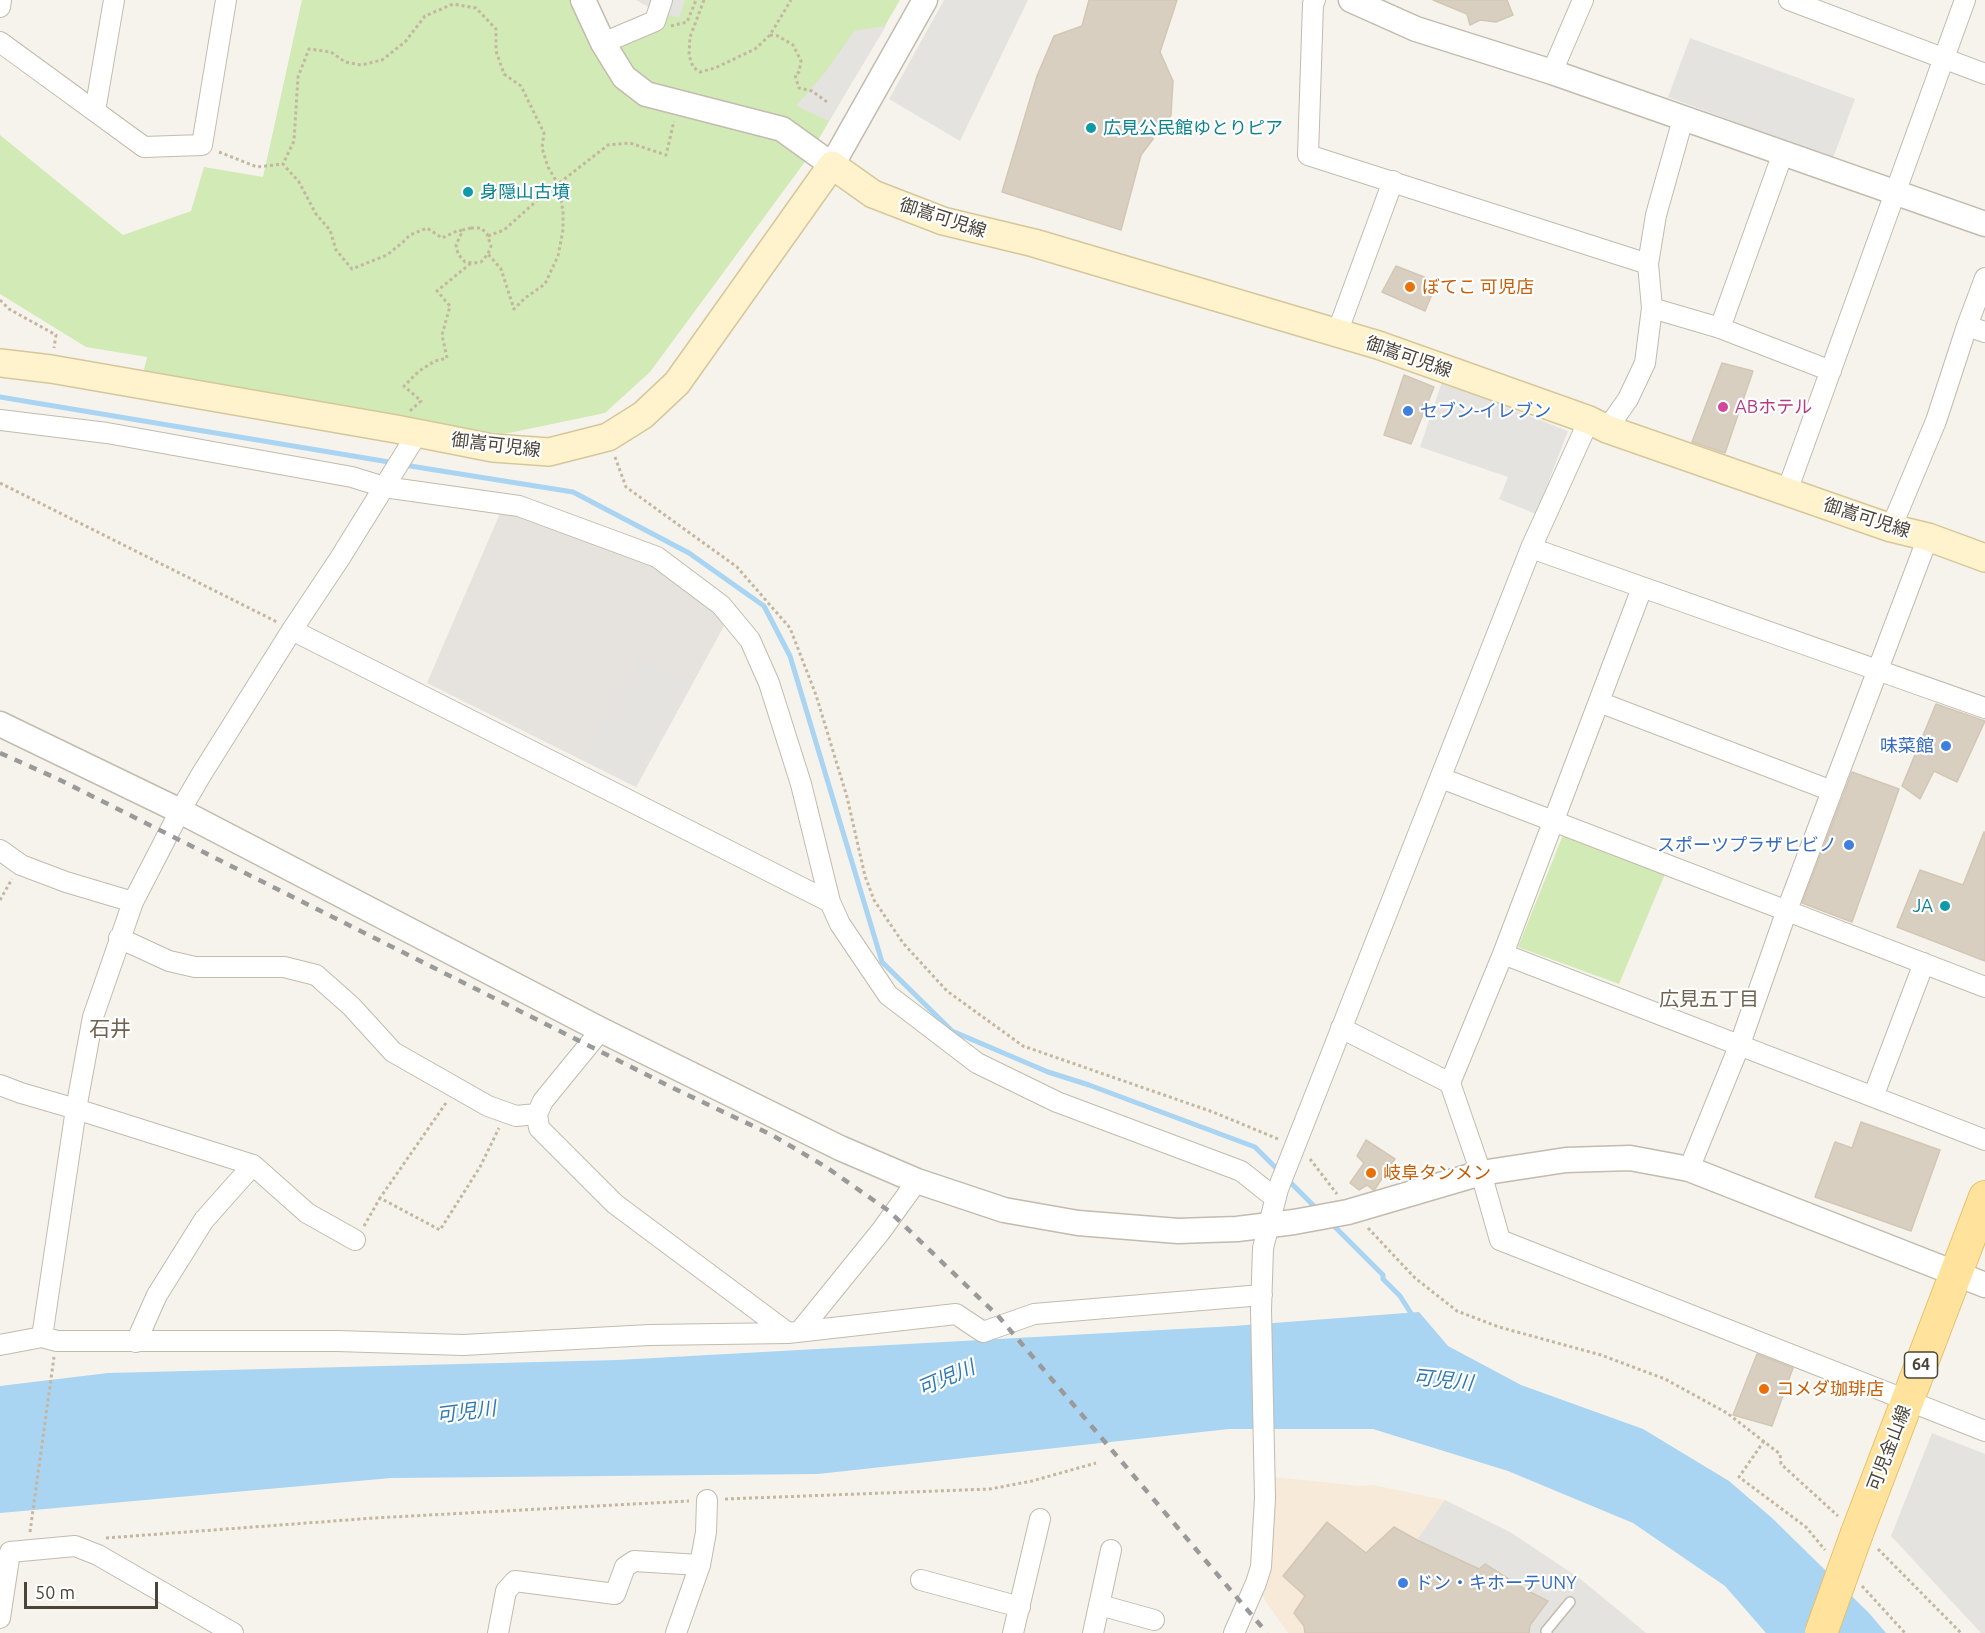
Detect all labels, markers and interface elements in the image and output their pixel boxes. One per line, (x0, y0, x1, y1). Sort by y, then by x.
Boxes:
place label: 広見公民館ゆとりピア (1103, 117, 1283, 139)
marker: 広見公民館ゆとりピア (1084, 121, 1098, 135)
place label: 身隠山古墳 (480, 181, 570, 203)
marker: 身隠山古墳 (461, 185, 475, 199)
street label: 御嵩可児線 (897, 194, 989, 242)
place label: ぼてこ 可児店 (1422, 276, 1534, 298)
marker: ぼてこ 可児店 (1403, 280, 1417, 294)
street label: 御嵩可児線 (1363, 332, 1455, 382)
place label: ABホテル (1735, 396, 1812, 418)
place label: セブン-イレブン (1420, 400, 1551, 422)
marker: ABホテル (1716, 400, 1730, 414)
marker: セブン-イレブン (1401, 404, 1415, 418)
street label: 御嵩可児線 (450, 429, 542, 461)
street label: 御嵩可児線 (1821, 494, 1913, 542)
place label: 味菜館 (1880, 735, 1934, 757)
marker: 味菜館 (1939, 739, 1953, 753)
place label: スポーツプラザヒビノ (1657, 834, 1837, 856)
marker: スポーツプラザヒビノ (1842, 838, 1856, 852)
place label: JA (1912, 895, 1933, 917)
marker: JA (1938, 899, 1952, 913)
district label: 広見五丁目 (1659, 987, 1759, 1011)
district label: 石井 (89, 1016, 131, 1042)
place label: 岐阜タンメン (1383, 1162, 1491, 1184)
marker: 岐阜タンメン (1364, 1166, 1378, 1180)
road number: 64 (1904, 1352, 1938, 1378)
water label: 可児川 (914, 1355, 978, 1401)
water label: 可児川 (1412, 1365, 1474, 1395)
place label: コメダ珈琲店 (1776, 1378, 1884, 1400)
marker: コメダ珈琲店 (1757, 1382, 1771, 1396)
water label: 可児川 (435, 1396, 497, 1428)
street label: 可児金山線 (1863, 1402, 1915, 1494)
scale bar (27, 1570, 160, 1608)
place label: ドン・キホーテUNY (1415, 1572, 1577, 1594)
marker: ドン・キホーテUNY (1396, 1576, 1410, 1590)
text: 50 m (35, 1582, 75, 1602)

